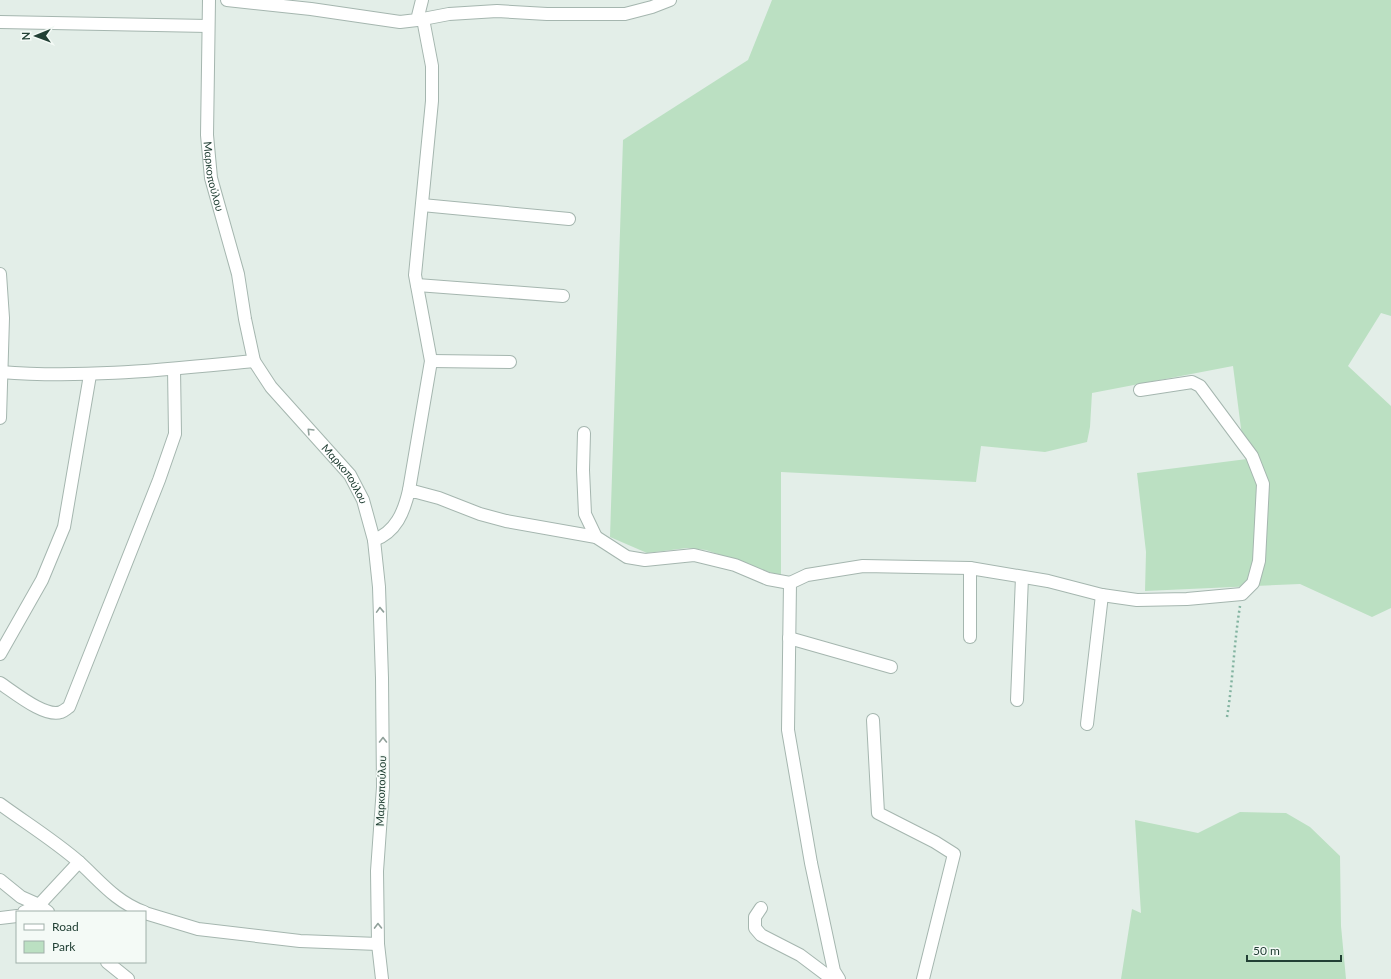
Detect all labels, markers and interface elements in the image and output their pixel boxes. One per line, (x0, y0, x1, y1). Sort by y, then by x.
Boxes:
north arrow (16, 16, 56, 56)
text: N (19, 32, 32, 41)
street label: Μαρκοπούλου (202, 141, 227, 213)
one-way arrow (307, 428, 315, 436)
street label: Μαρκοπούλου (319, 441, 371, 505)
one-way arrow (376, 607, 384, 613)
one-way arrow (379, 737, 387, 743)
street label: Μαρκοπούλου (373, 755, 388, 827)
legend (16, 911, 146, 963)
text: Road (52, 919, 79, 934)
one-way arrow (374, 923, 382, 929)
scale bar (1247, 937, 1341, 963)
text: Park (52, 939, 76, 954)
text: 50 m (1253, 943, 1280, 958)

